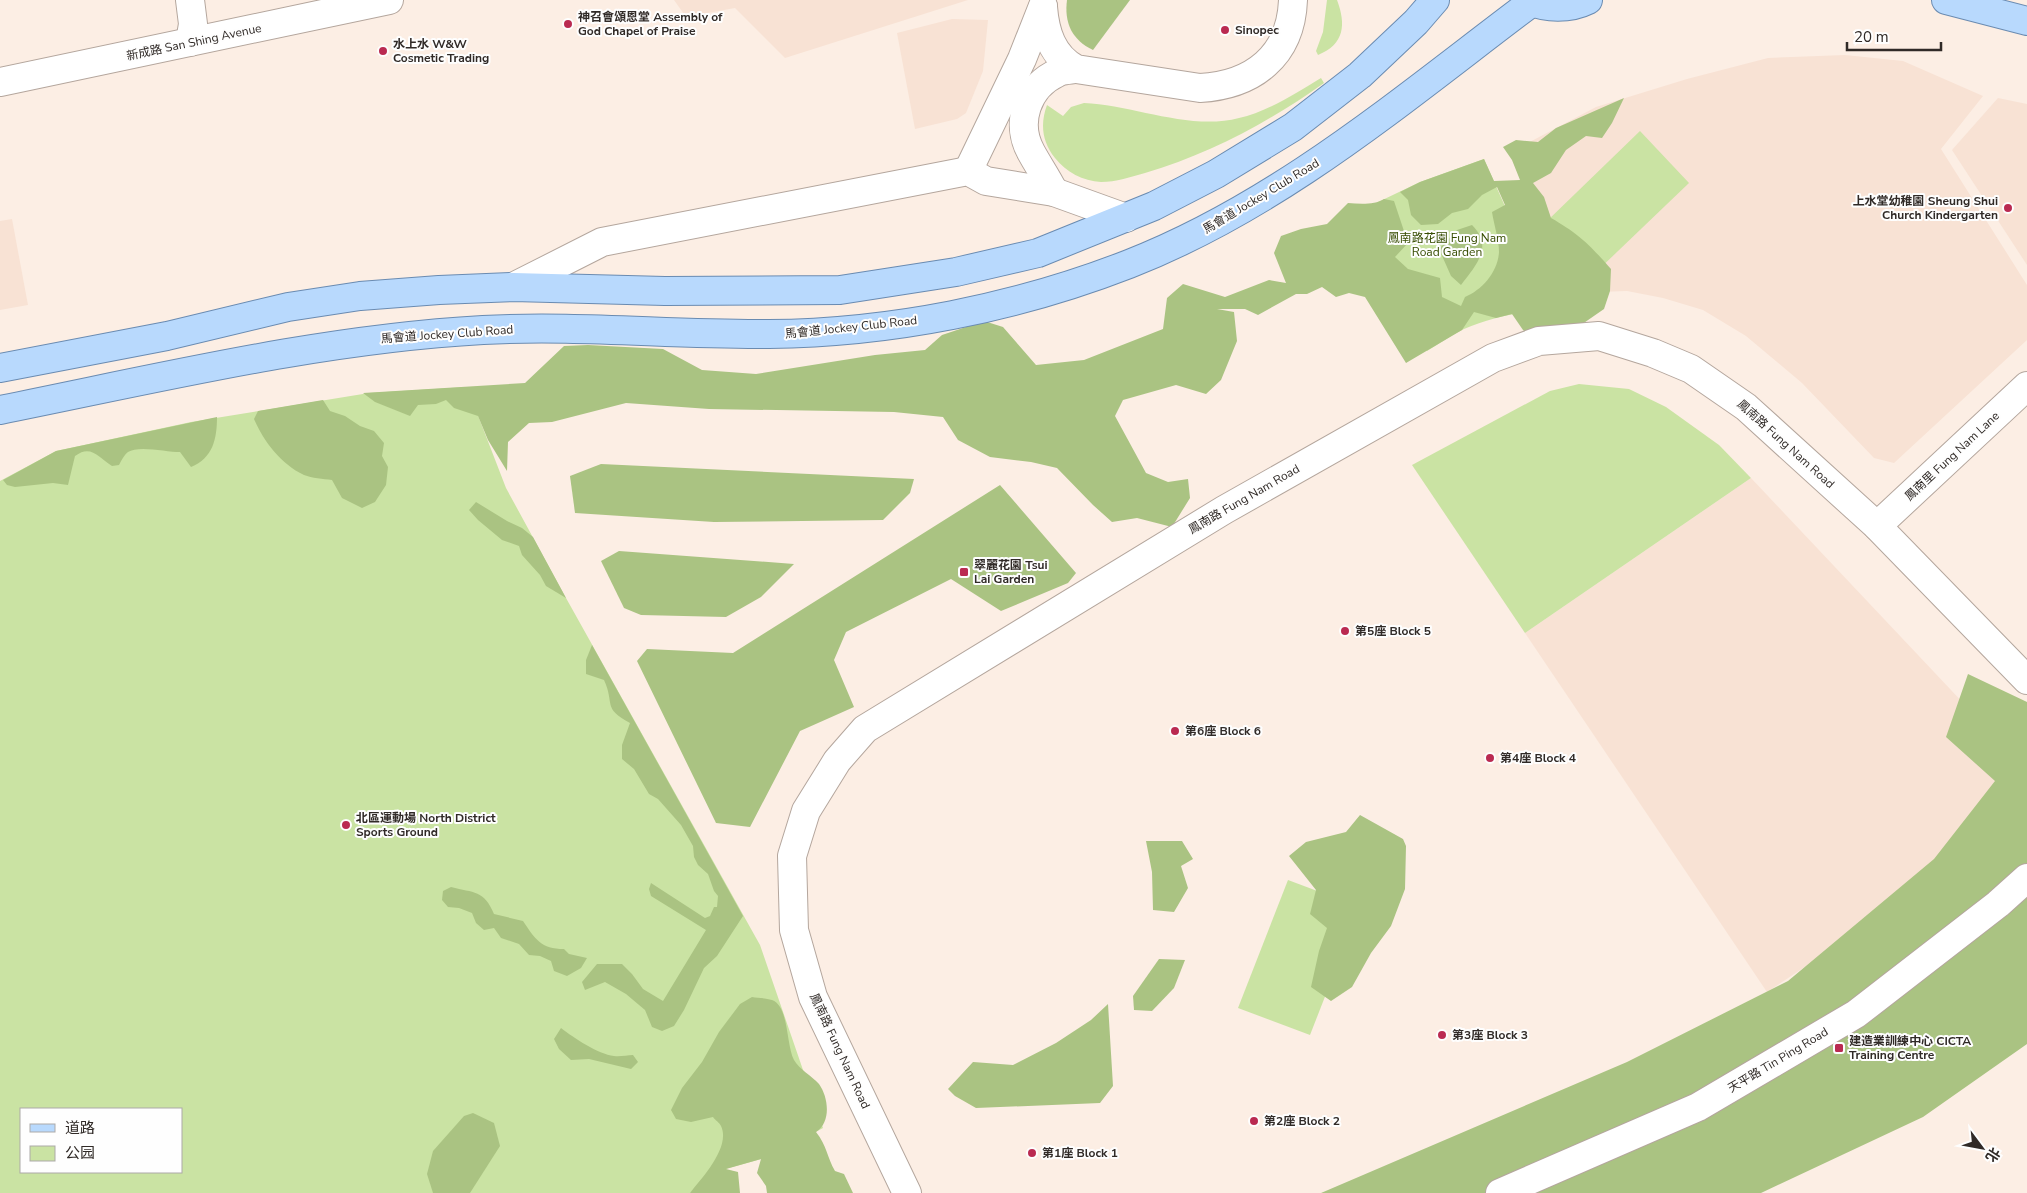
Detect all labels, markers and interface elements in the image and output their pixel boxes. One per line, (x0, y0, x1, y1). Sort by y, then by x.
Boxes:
place label: 神召會頌恩堂 Assembly of God Chapel of Praise (578, 9, 723, 39)
marker: 神召會頌恩堂 Assembly of God Chapel of Praise (562, 18, 574, 30)
street label: 新成路 San Shing Avenue (125, 20, 263, 64)
scale bar (1847, 20, 1941, 52)
place label: Sinopec (1235, 22, 1279, 38)
marker: Sinopec (1219, 24, 1231, 36)
text: 20 m (1854, 27, 1889, 47)
place label: 水上水 W&W Cosmetic Trading (393, 36, 489, 66)
marker: 水上水 W&W Cosmetic Trading (377, 45, 389, 57)
street label: 馬會道 Jockey Club Road (1200, 155, 1322, 237)
place label: 上水堂幼稚園 Sheung Shui Church Kindergarten (1853, 193, 1998, 223)
marker: 上水堂幼稚園 Sheung Shui Church Kindergarten (2002, 202, 2014, 214)
park label: 鳳南路花園 Fung Nam Road Garden (1388, 230, 1506, 260)
street label: 馬會道 Jockey Club Road (784, 312, 918, 342)
street label: 馬會道 Jockey Club Road (380, 321, 514, 347)
street label: 鳳南路 Fung Nam Road (1734, 396, 1838, 492)
street label: 鳳南里 Fung Nam Lane (1901, 408, 2003, 504)
street label: 鳳南路 Fung Nam Road (1186, 461, 1302, 537)
place label: 翠麗花園 Tsui Lai Garden (974, 557, 1048, 587)
marker: 翠麗花園 Tsui Lai Garden (958, 566, 970, 578)
place label: 第5座 Block 5 (1355, 623, 1431, 639)
marker: 第5座 Block 5 (1339, 625, 1351, 637)
place label: 第6座 Block 6 (1185, 723, 1261, 739)
marker: 第6座 Block 6 (1169, 725, 1181, 737)
place label: 第4座 Block 4 (1500, 750, 1576, 766)
marker: 第4座 Block 4 (1484, 752, 1496, 764)
place label: 北區運動場 North District Sports Ground (356, 810, 496, 840)
marker: 北區運動場 North District Sports Ground (340, 819, 352, 831)
street label: 鳳南路 Fung Nam Road (806, 991, 874, 1111)
street label: 天平路 Tin Ping Road (1725, 1024, 1831, 1096)
place label: 第3座 Block 3 (1452, 1027, 1528, 1043)
marker: 第3座 Block 3 (1436, 1029, 1448, 1041)
place label: 建造業訓練中心 CICTA Training Centre (1849, 1033, 1971, 1063)
marker: 建造業訓練中心 CICTA Training Centre (1833, 1042, 1845, 1054)
legend (20, 1108, 182, 1173)
place label: 第2座 Block 2 (1264, 1113, 1340, 1129)
marker: 第2座 Block 2 (1248, 1115, 1260, 1127)
text: 道路 (65, 1118, 95, 1138)
north arrow (1957, 1123, 2007, 1173)
text: 公园 (65, 1143, 95, 1163)
text: 北 (1981, 1144, 2004, 1166)
place label: 第1座 Block 1 (1042, 1145, 1118, 1161)
marker: 第1座 Block 1 (1026, 1147, 1038, 1159)

